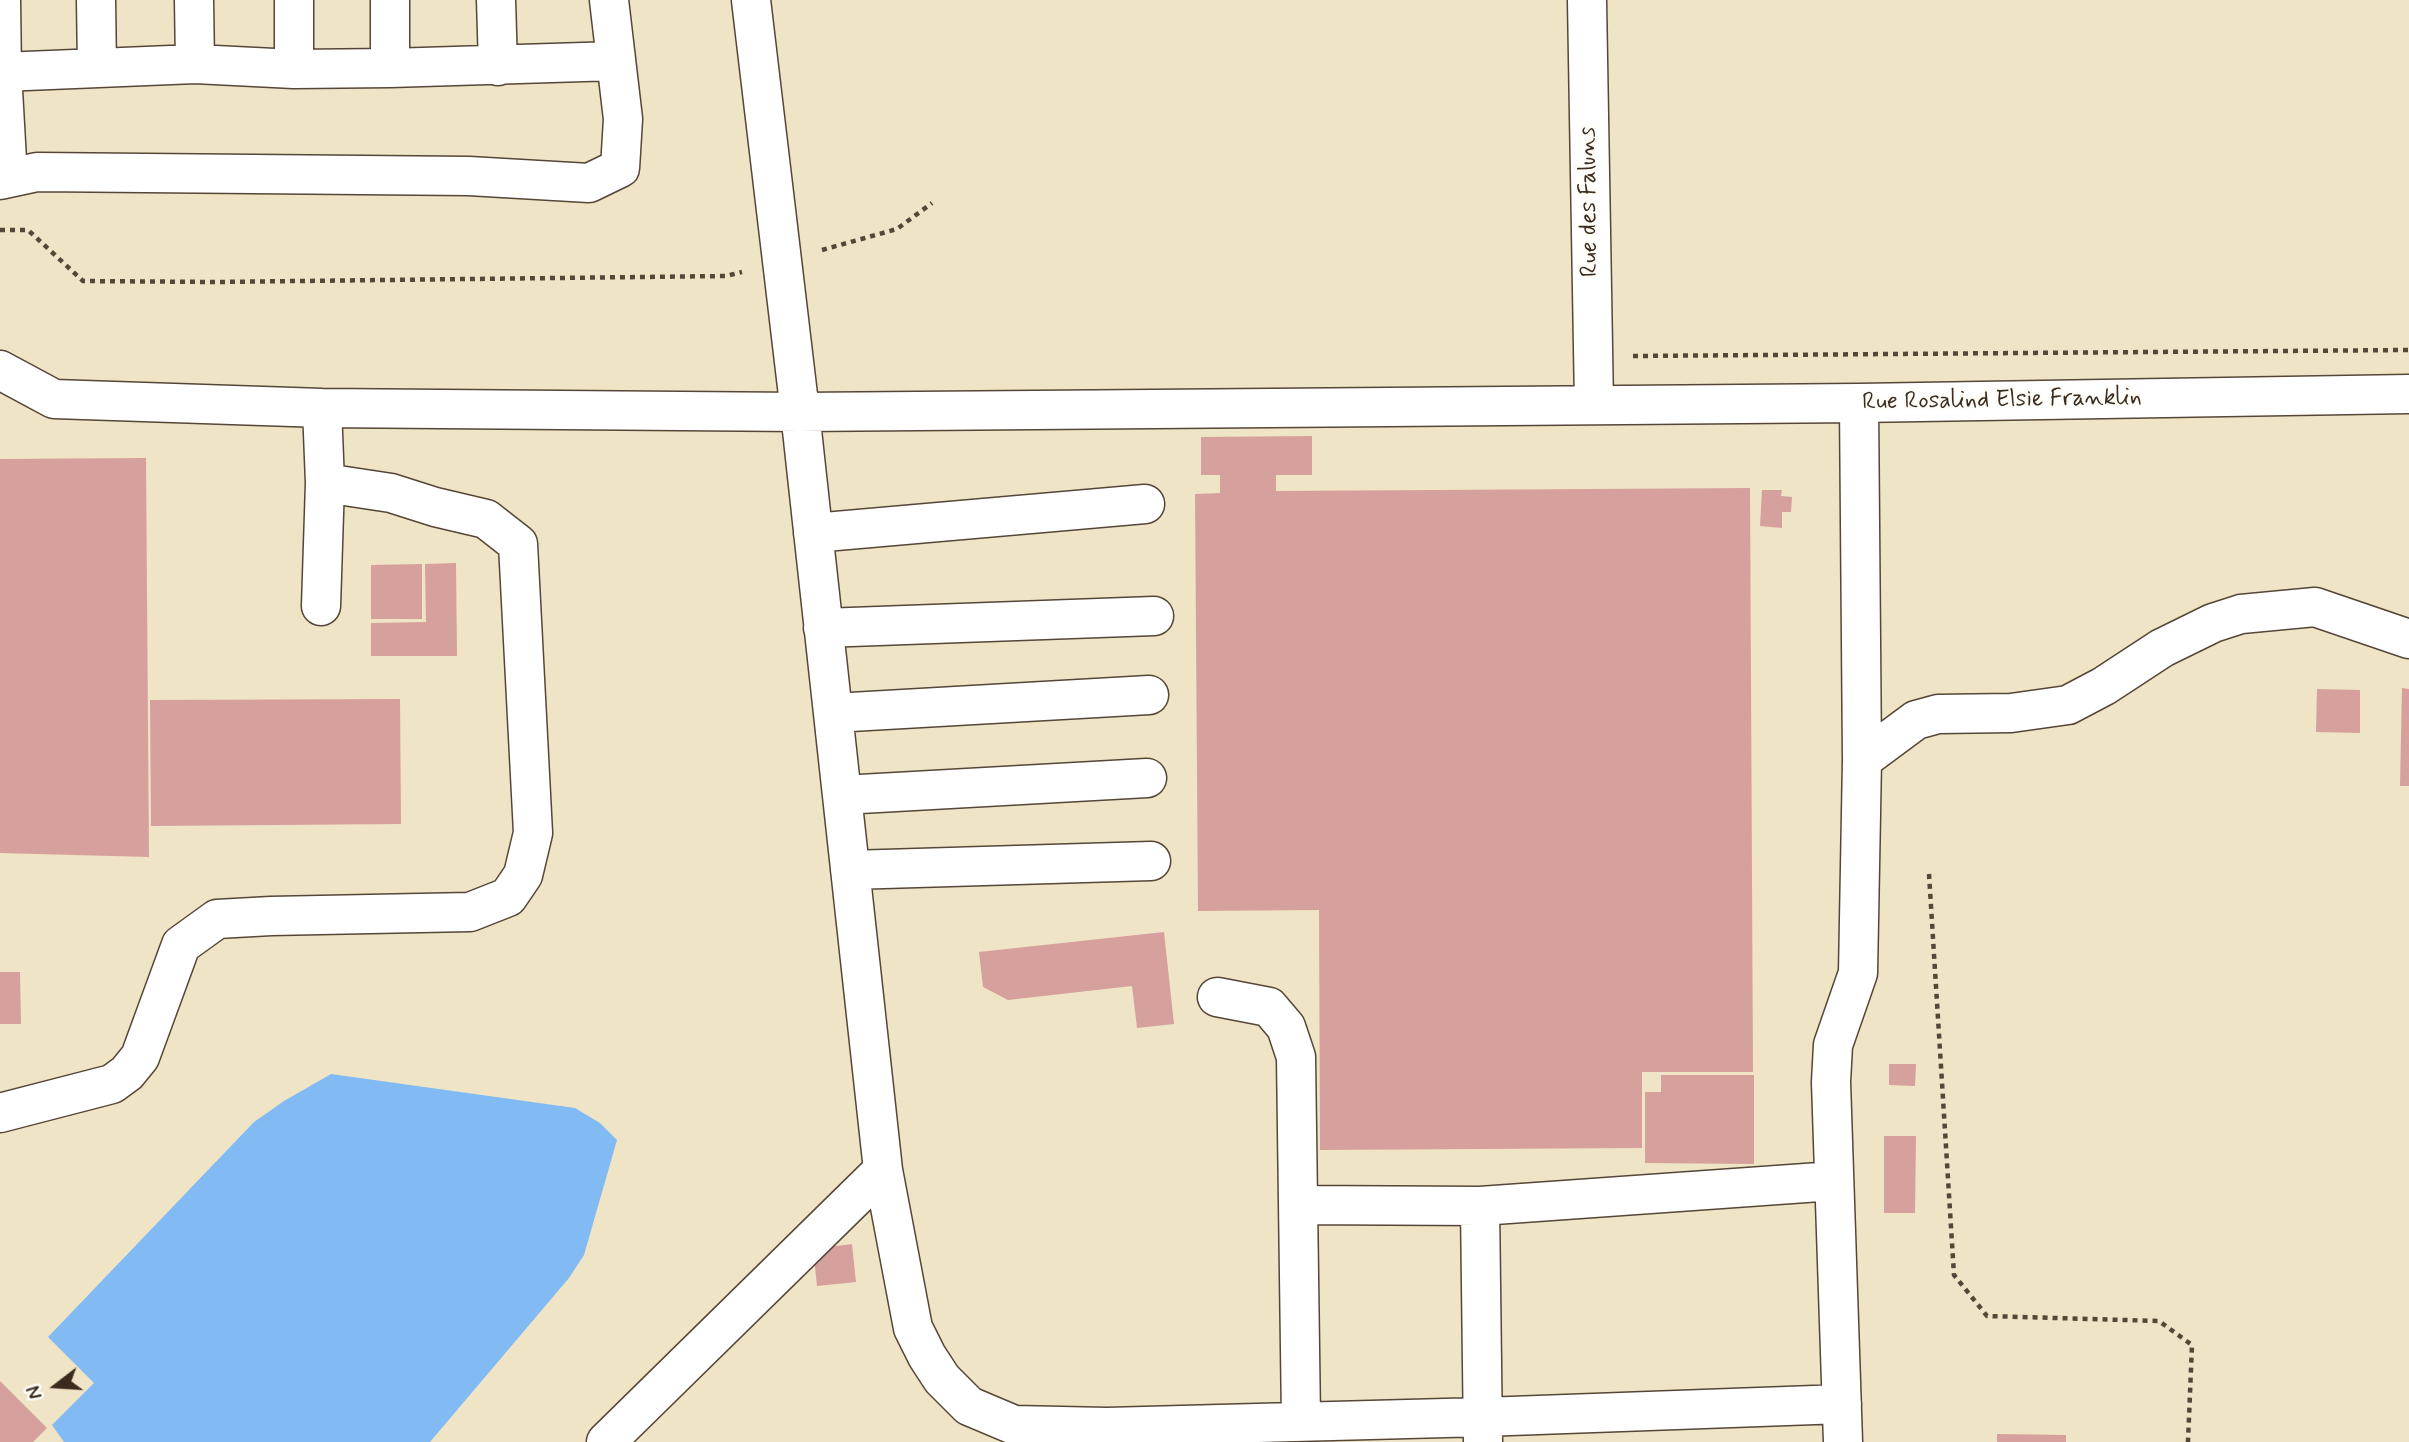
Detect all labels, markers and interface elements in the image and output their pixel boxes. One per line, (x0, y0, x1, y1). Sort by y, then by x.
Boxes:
street label: Rue des Faluns (1574, 127, 1606, 277)
street label: Rue Rosalind Elsie Franklin (1862, 384, 2142, 418)
north arrow (21, 1351, 91, 1421)
text: N (22, 1383, 49, 1402)

